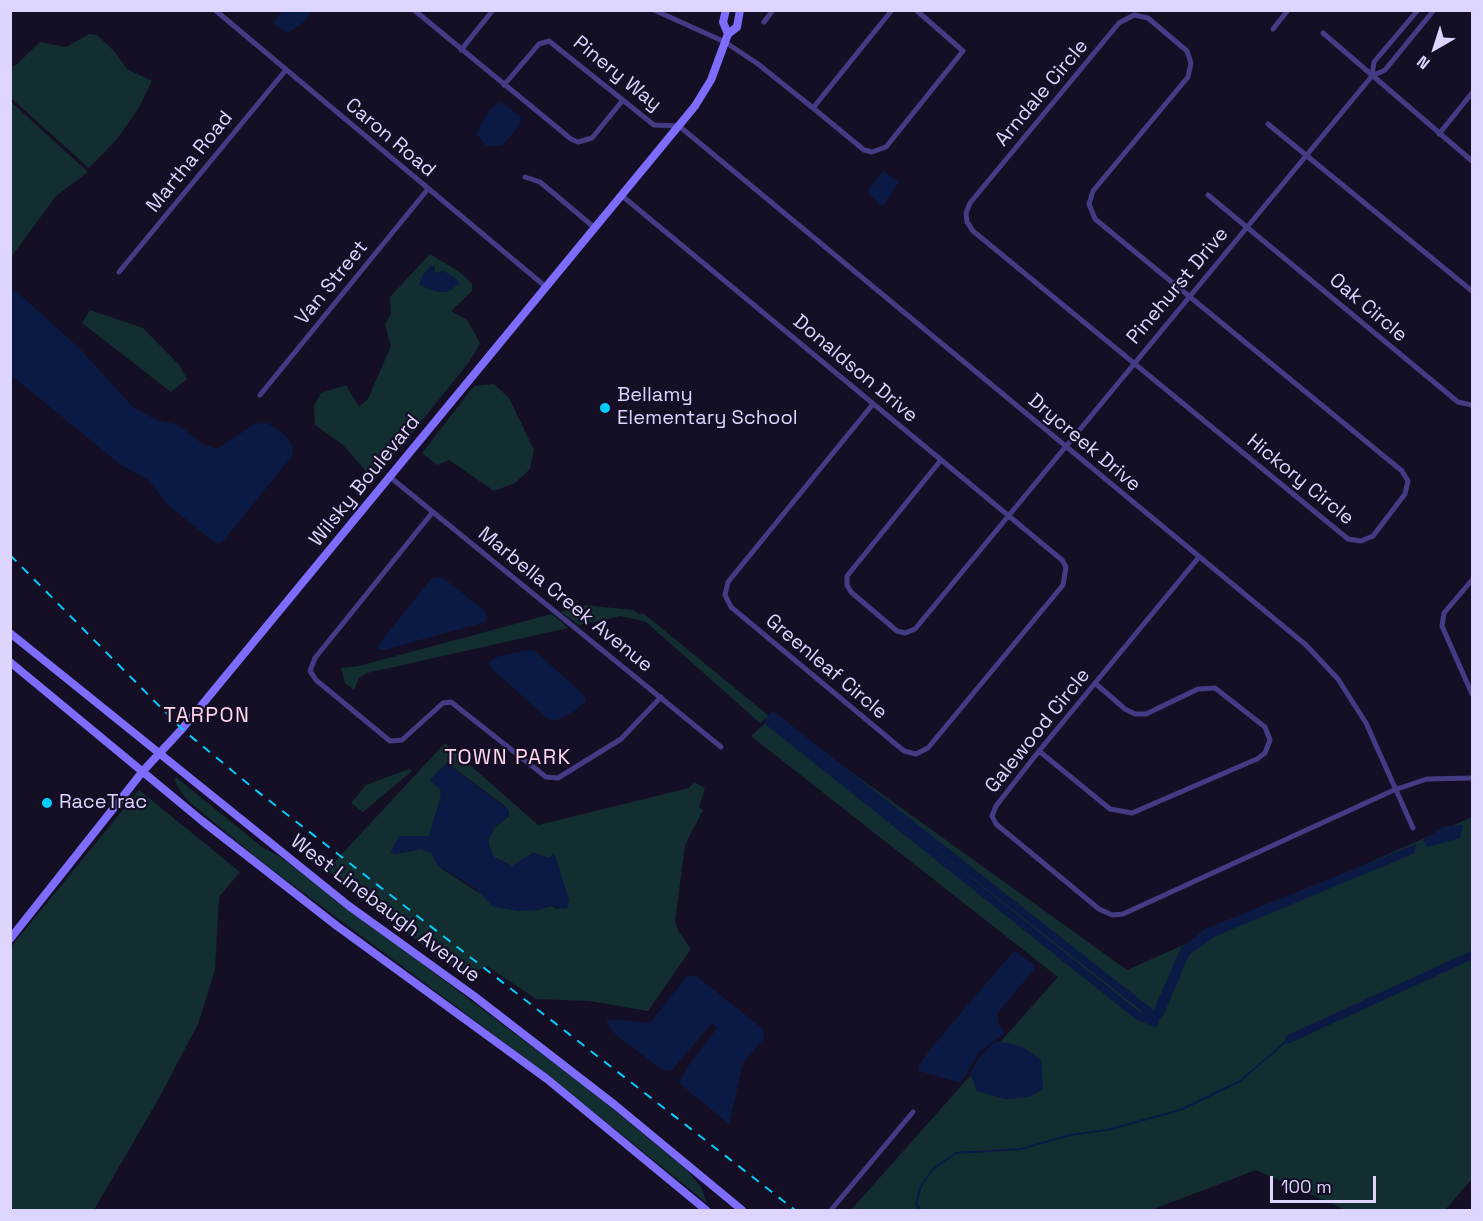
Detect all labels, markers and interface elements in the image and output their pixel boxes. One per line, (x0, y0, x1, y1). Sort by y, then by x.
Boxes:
north arrow (1405, 18, 1465, 78)
street label: Pinery Way (568, 31, 666, 117)
street label: Arndale Circle (990, 35, 1094, 151)
text: N (1413, 51, 1434, 74)
street label: Caron Road (340, 93, 440, 183)
street label: Martha Road (142, 106, 238, 218)
street label: Pinehurst Drive (1122, 223, 1234, 349)
street label: Van Street (291, 236, 373, 330)
street label: Oak Circle (1324, 268, 1412, 348)
street label: Donaldson Drive (788, 310, 922, 428)
place label: Bellamy Elementary School (617, 384, 798, 431)
street label: Drycreek Drive (1023, 389, 1145, 497)
marker: Bellamy Elementary School (598, 401, 612, 415)
street label: Wilsky Boulevard (305, 410, 425, 552)
street label: Hickory Circle (1242, 429, 1358, 531)
street label: Marbella Creek Avenue (473, 522, 657, 678)
street label: Greenleaf Circle (760, 609, 892, 725)
street label: Galewood Circle (980, 664, 1096, 798)
district label: TARPON (164, 703, 250, 729)
district label: TOWN PARK (444, 745, 572, 771)
place label: RaceTrac (59, 791, 147, 815)
marker: RaceTrac (40, 796, 54, 810)
street label: West Linebaugh Avenue (286, 830, 484, 988)
scale bar (1273, 1164, 1380, 1202)
text: 100 m (1281, 1175, 1332, 1198)

